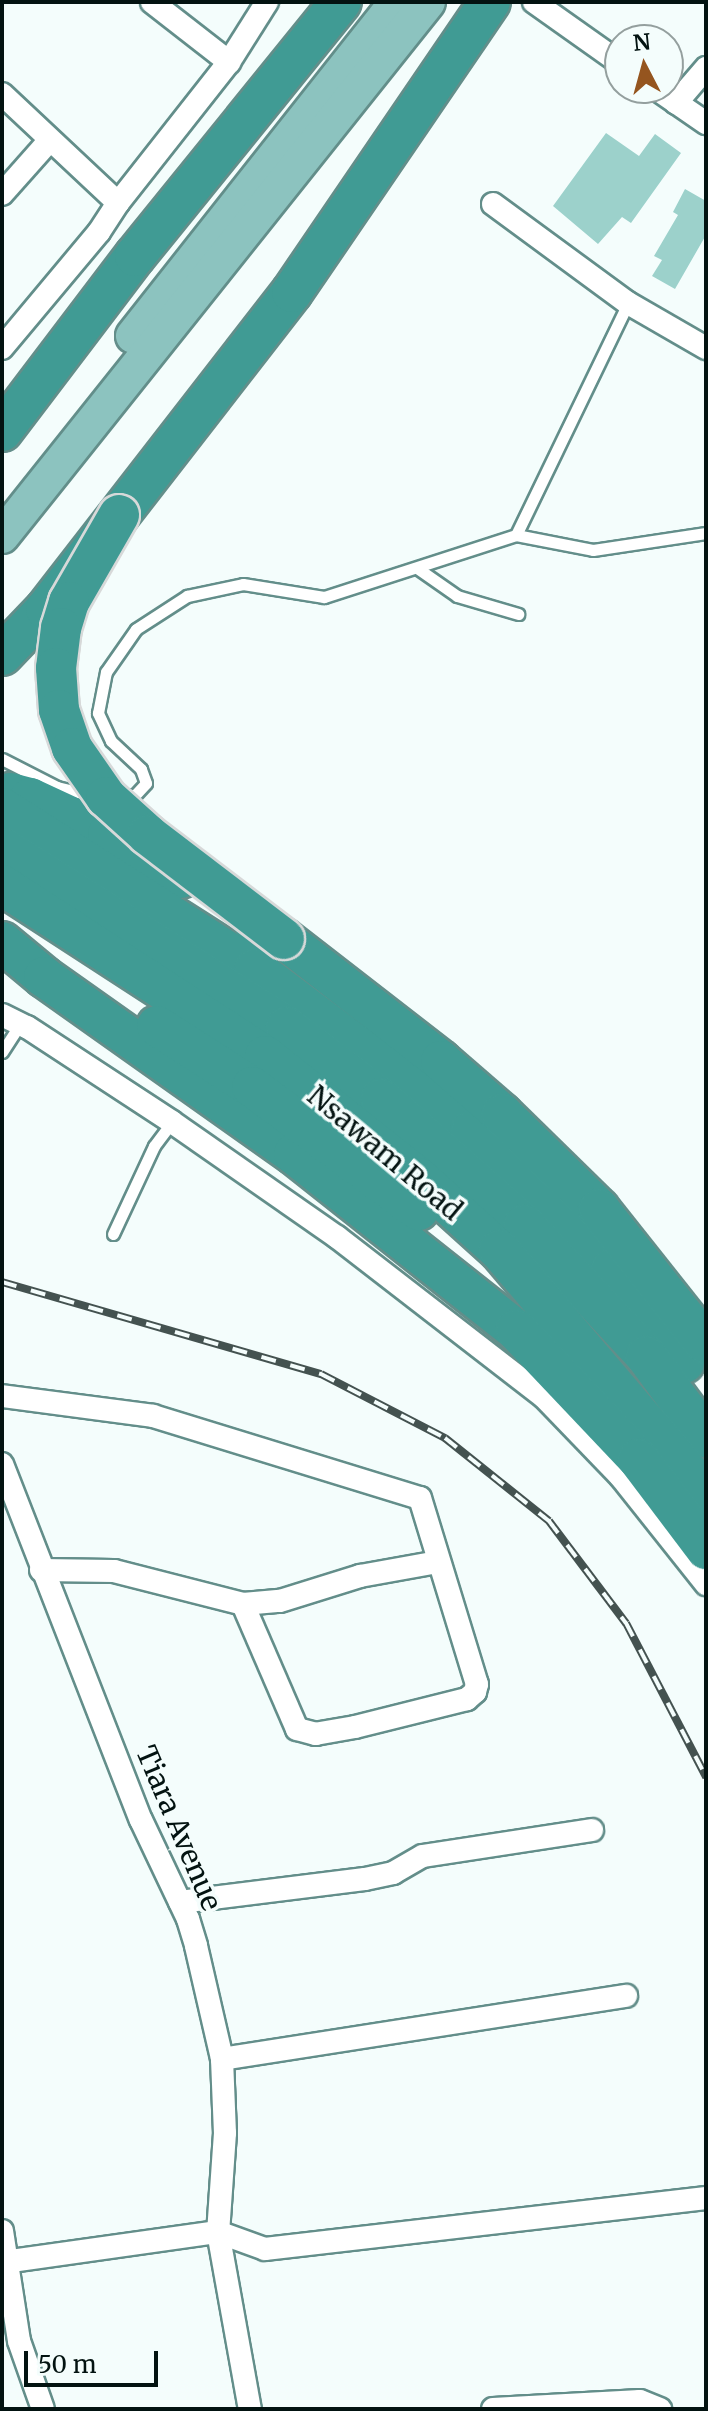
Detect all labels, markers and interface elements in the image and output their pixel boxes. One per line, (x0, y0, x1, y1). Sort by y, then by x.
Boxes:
north arrow (604, 24, 684, 104)
text: N (632, 27, 652, 57)
street label: Nsawam Road (301, 1079, 469, 1227)
street label: Tiara Avenue (129, 1741, 229, 1915)
scale bar (28, 2335, 162, 2385)
text: 50 m (38, 2349, 97, 2380)

